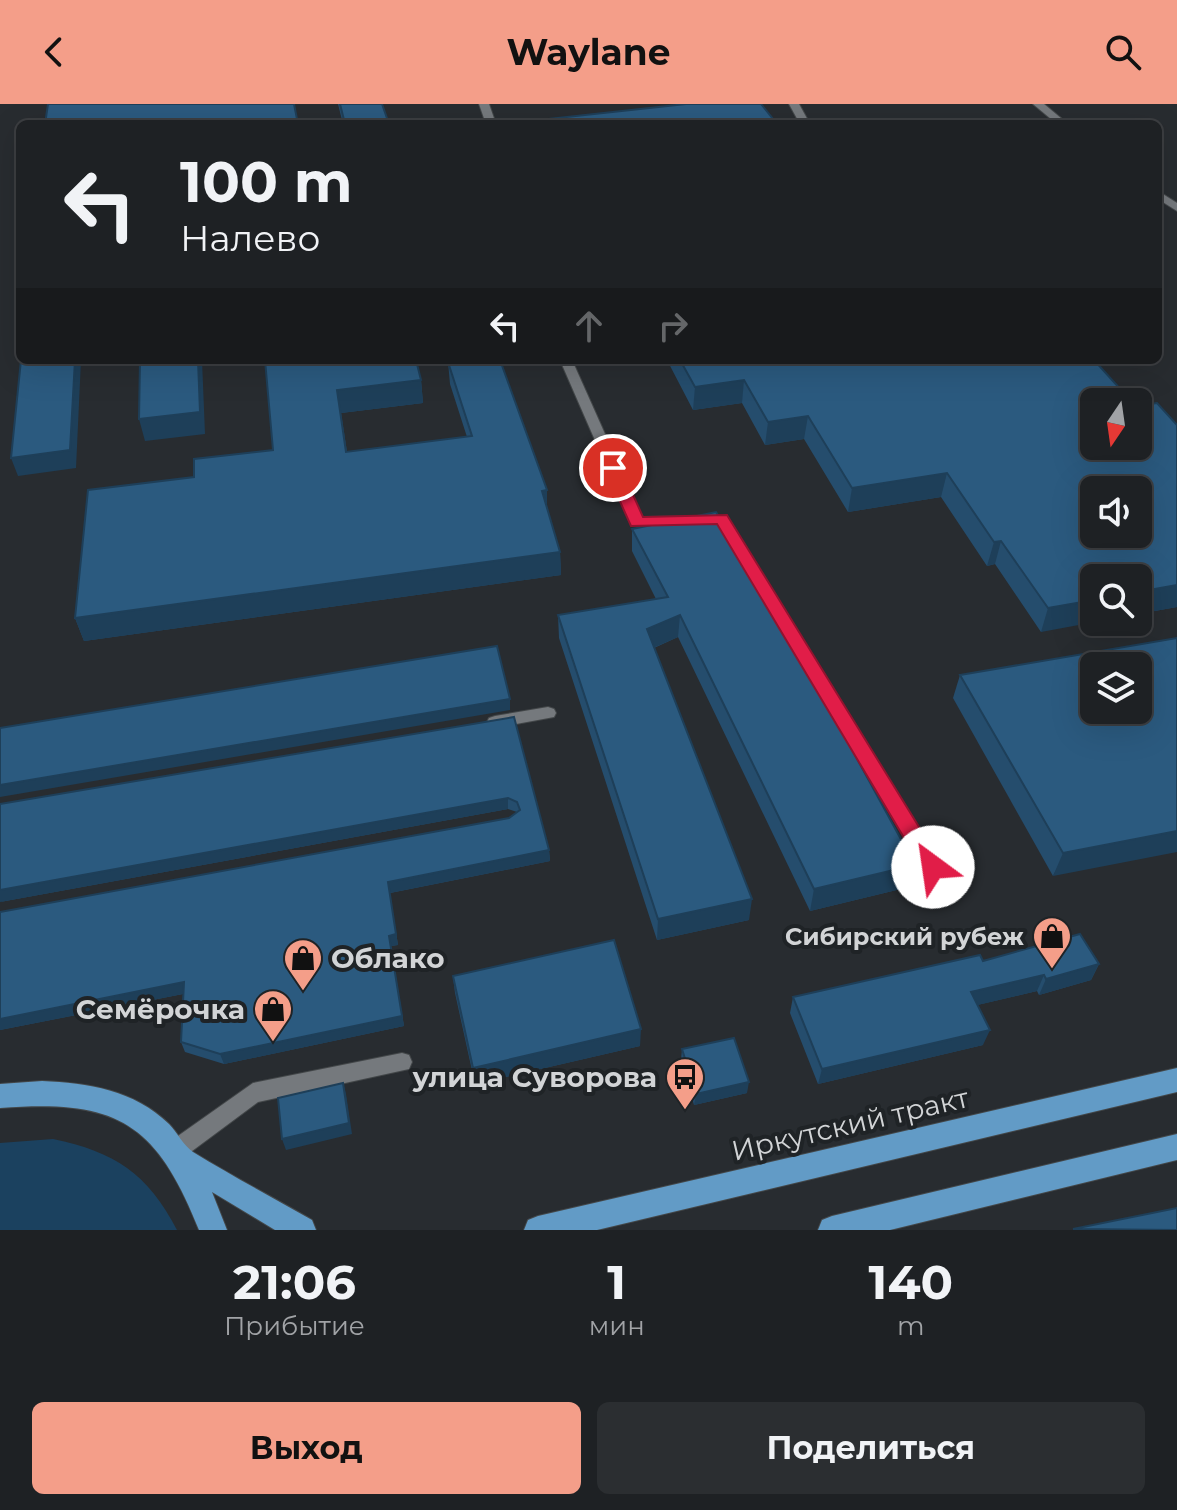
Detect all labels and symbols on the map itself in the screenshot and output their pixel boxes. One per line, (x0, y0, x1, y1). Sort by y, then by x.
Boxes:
north arrow (1080, 388, 1152, 460)
pin (579, 434, 647, 502)
position arrow (891, 825, 975, 909)
shop icon: Сибирский рубеж (1031, 915, 1073, 970)
place label: Сибирский рубеж (785, 922, 1024, 951)
shop icon: Облако (282, 937, 324, 992)
place label: Облако (331, 941, 445, 975)
shop icon: Cемёрочка (252, 988, 294, 1043)
place label: Cемёрочка (76, 992, 245, 1026)
bus stop icon: улица Суворова (664, 1056, 706, 1111)
place label: улица Суворова (411, 1060, 657, 1094)
street label: Иркутский тракт (728, 1080, 972, 1168)

